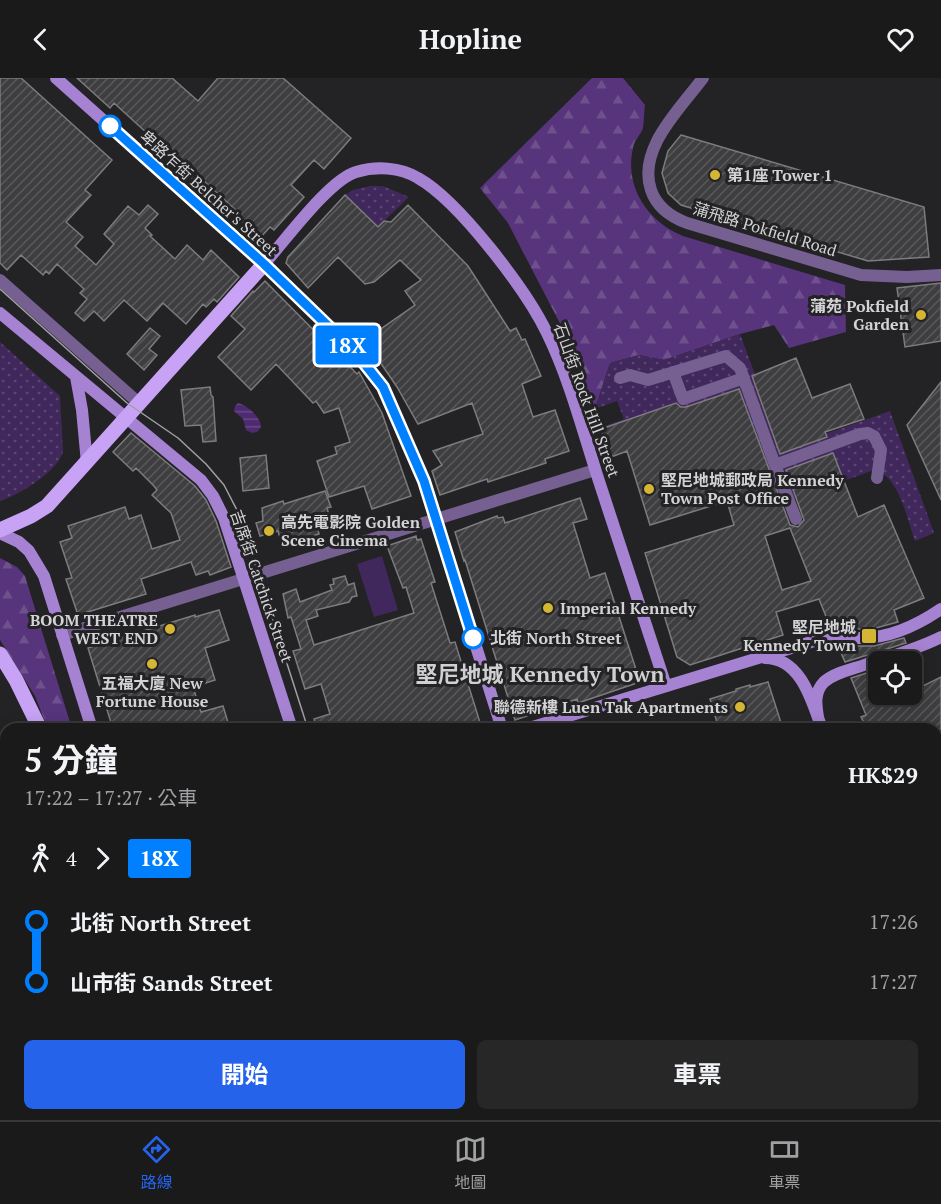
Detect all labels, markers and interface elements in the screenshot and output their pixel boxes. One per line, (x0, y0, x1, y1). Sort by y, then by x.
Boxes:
text: Hopline (419, 21, 522, 57)
icon: back (24, 23, 57, 56)
icon: heart (884, 23, 917, 56)
unlabelled marker (99, 115, 121, 137)
street label: 卑路乍街 Belcher's Street (135, 125, 283, 261)
place label: 第1座 Tower 1 (727, 164, 833, 186)
marker: 第1座 Tower 1 (708, 168, 722, 182)
street label: 蒲飛路 Pokfield Road (691, 197, 840, 261)
place label: 蒲苑 Pokfield Garden (810, 295, 910, 335)
marker: 蒲苑 Pokfield Garden (914, 308, 928, 322)
street label: 石山街 Rock Hill Street (549, 320, 625, 480)
line badge: 18X (312, 326, 382, 364)
text: 18X (327, 331, 367, 359)
place label: 堅尼地城郵政局 Kennedy Town Post Office (661, 469, 844, 509)
marker: 堅尼地城郵政局 Kennedy Town Post Office (642, 482, 656, 496)
street label: 吉席街 Catchick Street (226, 507, 298, 665)
place label: 高先電影院 Golden Scene Cinema (281, 511, 421, 551)
marker: 高先電影院 Golden Scene Cinema (262, 524, 276, 538)
place label: Imperial Kennedy (560, 597, 697, 619)
marker: Imperial Kennedy (541, 601, 555, 615)
place label: BOOM THEATRE WEST END (30, 609, 158, 649)
place label: 堅尼地城 Kennedy Town (743, 616, 857, 656)
marker: BOOM THEATRE WEST END (163, 622, 177, 636)
marker: 北街 North Street (462, 627, 484, 649)
place label: 北街 North Street (490, 627, 622, 649)
marker: 堅尼地城 Kennedy Town (860, 627, 878, 645)
map controls (868, 651, 922, 705)
button: locate (868, 651, 922, 705)
marker: 五福大廈 New Fortune House (145, 657, 159, 671)
district label: 堅尼地城 Kennedy Town (416, 659, 664, 688)
place label: 五福大廈 New Fortune House (96, 672, 209, 712)
place label: 聯德新樓 Luen Tak Apartments (494, 696, 728, 718)
marker: 聯德新樓 Luen Tak Apartments (733, 700, 747, 714)
text: 5 分鐘 (24, 738, 118, 781)
text: HK$29 (848, 760, 918, 789)
text: 17:22 – 17:27 · 公車 (24, 784, 198, 811)
icon: walk (24, 842, 57, 875)
icon: forward (86, 842, 119, 875)
text: 18X (140, 844, 179, 872)
text: 4 (66, 845, 77, 872)
text: 北街 North Street (70, 908, 251, 937)
text: 17:26 (869, 908, 918, 935)
text: 山市街 Sands Street (70, 968, 273, 997)
text: 17:27 (869, 968, 918, 995)
button: 開始 (24, 1040, 465, 1109)
button: 車票 (477, 1040, 918, 1109)
tab: 路線 (140, 1133, 173, 1193)
tab: 地圖 (454, 1133, 487, 1193)
tab: 車票 (768, 1133, 801, 1193)

